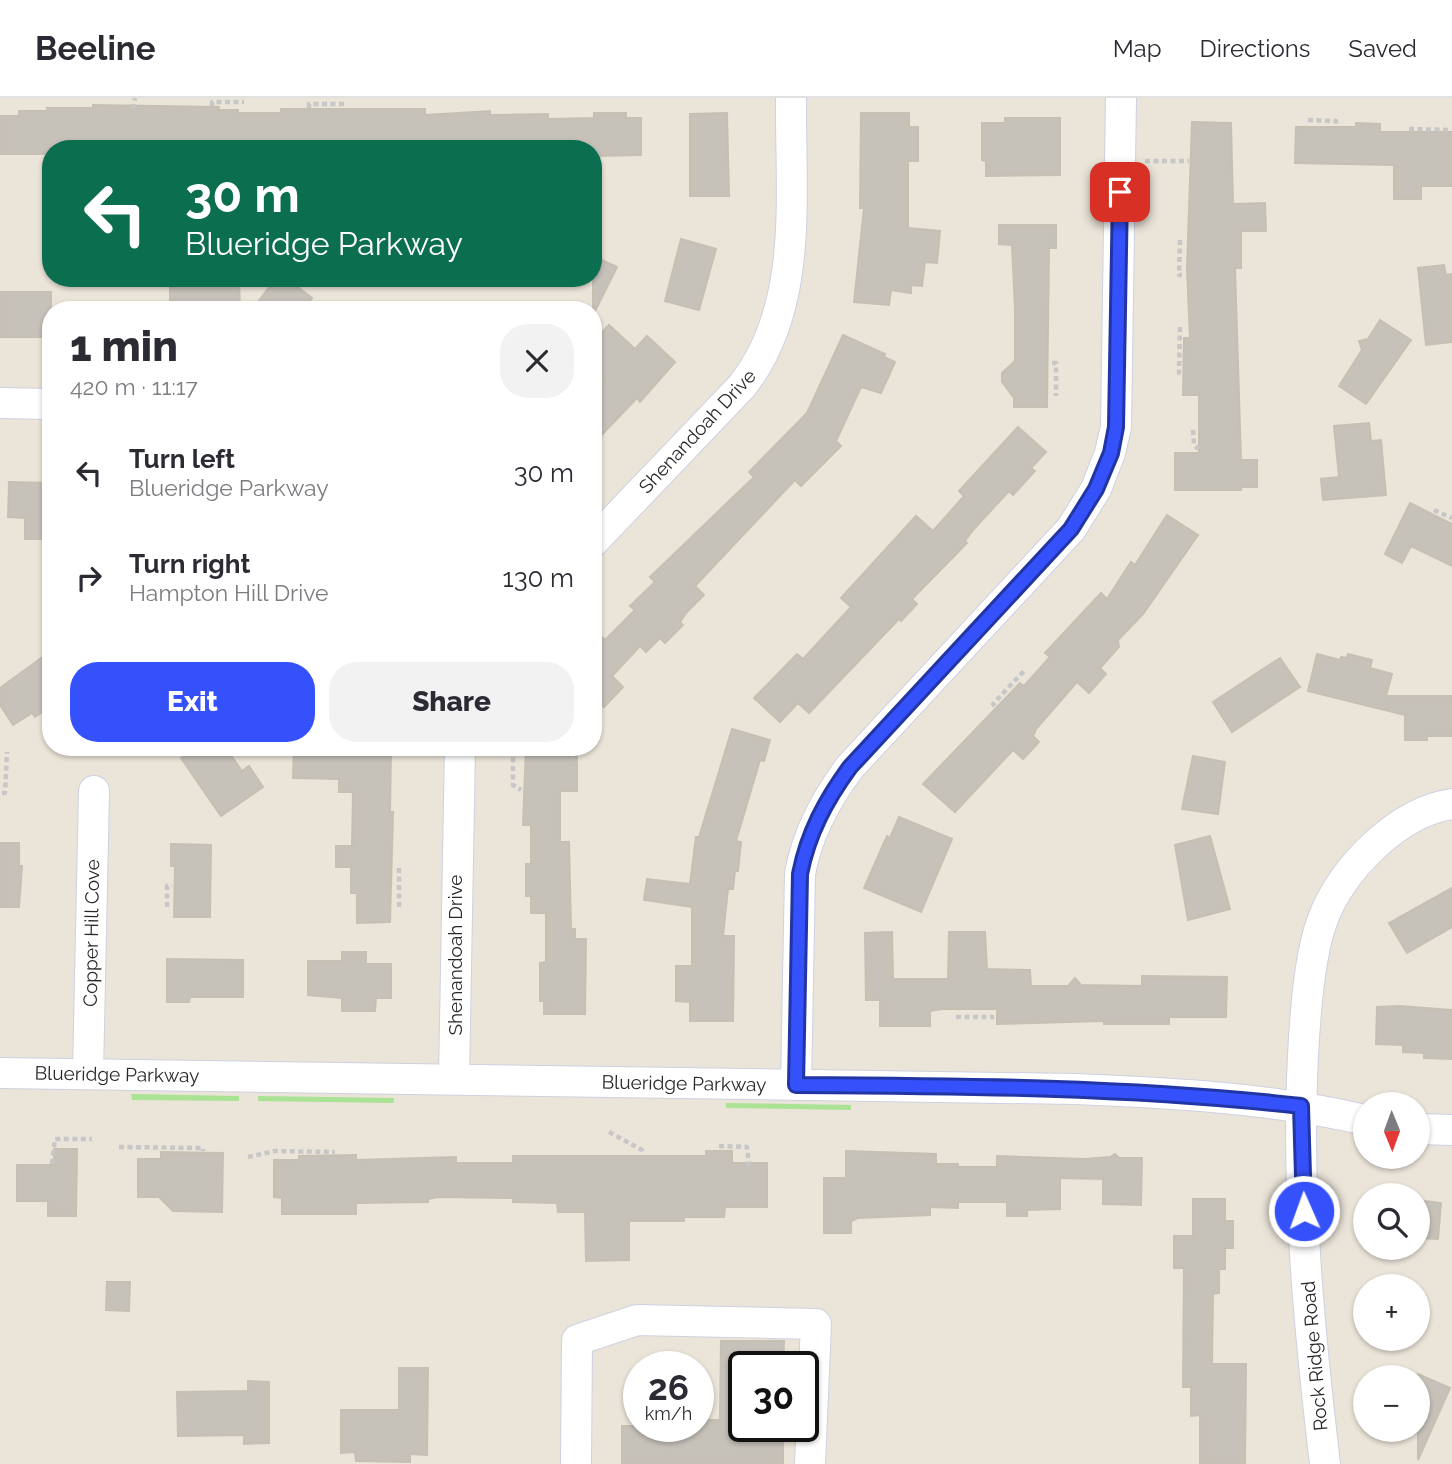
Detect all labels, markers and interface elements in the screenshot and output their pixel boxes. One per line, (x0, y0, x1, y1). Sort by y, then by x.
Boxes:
text: Beeline (35, 29, 156, 68)
text: Map (1113, 34, 1162, 63)
text: Directions (1200, 34, 1310, 63)
text: Saved (1348, 34, 1417, 63)
pin (1090, 162, 1150, 222)
text: 30 m (185, 166, 300, 223)
icon: left (70, 168, 161, 259)
icon: arrive (1101, 173, 1139, 211)
text: Blueridge Parkway (185, 225, 463, 262)
text: 1 min (70, 322, 178, 371)
button: close (500, 324, 574, 398)
street label: Shenandoah Drive (634, 365, 760, 497)
text: 420 m · 11:17 (70, 373, 198, 400)
text: Turn left (129, 444, 235, 474)
icon: left (70, 454, 108, 492)
text: 30 m (514, 458, 574, 488)
text: Blueridge Parkway (129, 474, 329, 501)
text: Turn right (129, 549, 250, 579)
icon: right (70, 559, 108, 597)
text: 130 m (503, 563, 574, 593)
text: Hampton Hill Drive (129, 579, 329, 606)
button: Exit (70, 662, 315, 742)
button: Share (329, 662, 574, 742)
street label: Copper Hill Cove (79, 859, 103, 1007)
street label: Shenandoah Drive (444, 874, 466, 1036)
street label: Blueridge Parkway (34, 1062, 200, 1086)
street label: Blueridge Parkway (601, 1071, 767, 1095)
north arrow (1353, 1092, 1430, 1169)
map controls (1353, 1092, 1430, 1442)
position arrow (1267, 1174, 1341, 1248)
button: search (1353, 1183, 1430, 1260)
button: + (1353, 1274, 1430, 1351)
street label: Rock Ridge Road (1296, 1280, 1332, 1432)
speed limit sign: 30 (728, 1351, 819, 1442)
button: − (1353, 1365, 1430, 1442)
text: 26 (648, 1367, 689, 1408)
text: km/h (645, 1403, 692, 1424)

